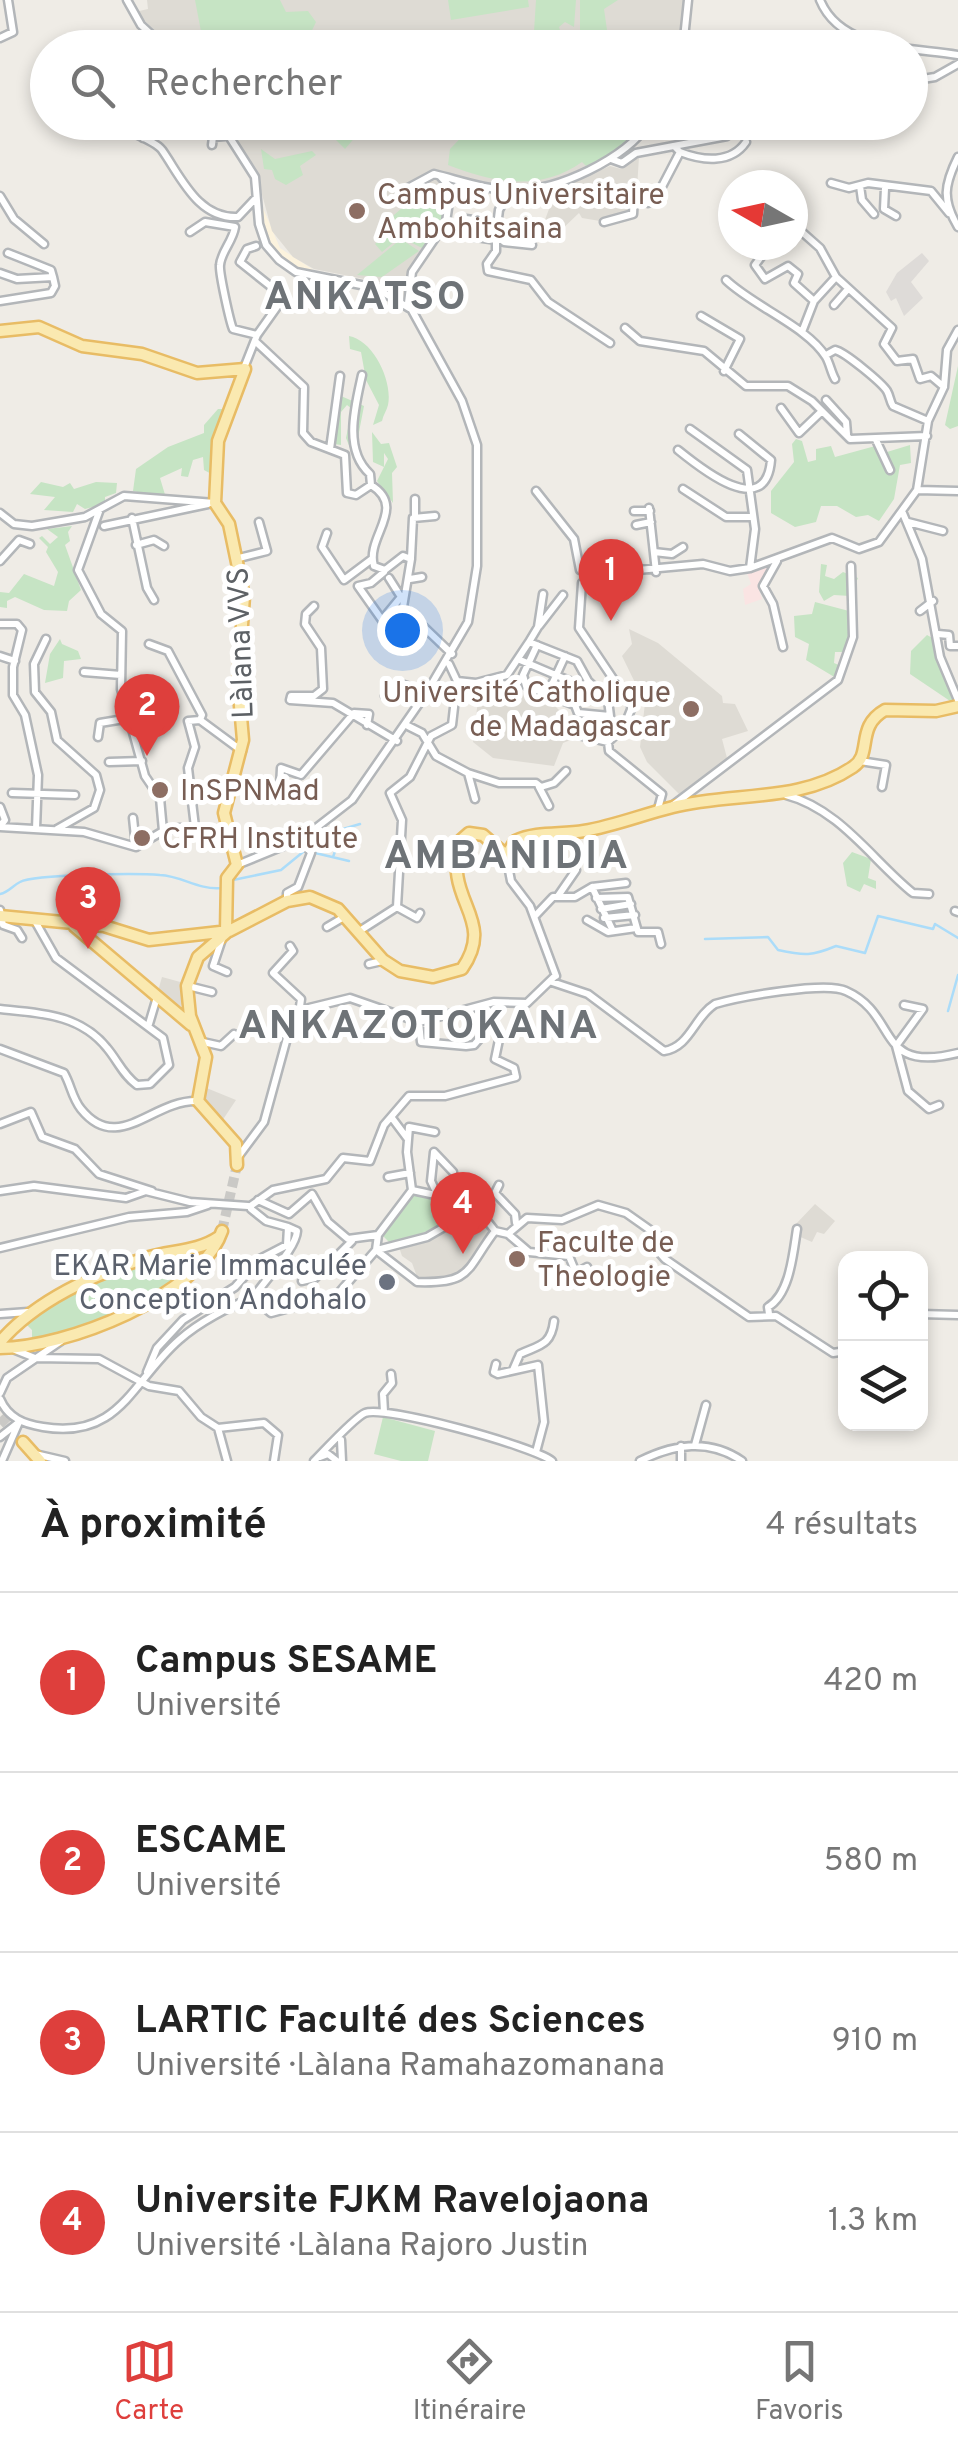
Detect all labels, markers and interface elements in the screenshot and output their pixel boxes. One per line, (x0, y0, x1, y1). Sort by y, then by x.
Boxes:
search box (30, 30, 928, 140)
icon: search (65, 58, 120, 113)
text: Rechercher (145, 61, 343, 110)
north arrow (718, 170, 808, 260)
place label: Campus Universitaire Ambohitsaina (377, 178, 665, 249)
marker: Campus Universitaire Ambohitsaina (346, 200, 368, 222)
district label: ANKATSO (264, 274, 468, 324)
pin: 1 (578, 538, 644, 621)
street label: Làlana VVS (221, 567, 264, 719)
your location (377, 605, 428, 656)
pin: 2 (114, 674, 180, 756)
place label: Université Catholique de Madagascar (382, 676, 671, 747)
marker: Université Catholique de Madagascar (680, 698, 702, 720)
place label: InSPNMad (180, 774, 320, 811)
marker: InSPNMad (149, 779, 171, 801)
place label: CFRH Institute (162, 822, 358, 859)
marker: CFRH Institute (131, 827, 153, 849)
district label: AMBANIDIA (384, 833, 630, 883)
pin: 3 (56, 866, 120, 949)
district label: ANKAZOTOKANA (238, 1003, 600, 1053)
pin: 4 (430, 1172, 496, 1254)
place label: Faculte de Theologie (537, 1226, 674, 1297)
marker: Faculte de Theologie (506, 1248, 528, 1270)
place label: EKAR Marie Immaculée Conception Andohalo (53, 1249, 367, 1320)
map controls (838, 1251, 928, 1431)
button: locate (838, 1251, 928, 1341)
marker: EKAR Marie Immaculée Conception Andohalo (376, 1271, 398, 1293)
button: layers (838, 1341, 928, 1431)
text: À proximité (40, 1500, 267, 1553)
text: 4 résultats (766, 1506, 918, 1546)
text: Campus SESAME (135, 1638, 437, 1687)
text: 1 (66, 1662, 79, 1702)
text: 420 m (823, 1662, 918, 1702)
text: Université (135, 1687, 281, 1727)
text: ESCAME (135, 1818, 287, 1867)
text: 2 (63, 1842, 82, 1882)
text: 580 m (824, 1842, 918, 1882)
text: Université (135, 1867, 281, 1907)
text: LARTIC Faculté des Sciences (135, 1998, 646, 2047)
text: 3 (63, 2022, 82, 2062)
text: 910 m (832, 2022, 918, 2062)
text: Université · Làlana Ramahazomanana (135, 2047, 665, 2087)
text: Universite FJKM Ravelojaona (135, 2178, 649, 2227)
text: 4 (62, 2202, 83, 2242)
text: 1.3 km (828, 2202, 918, 2242)
text: Université · Làlana Rajoro Justin (135, 2227, 589, 2267)
tab: Carte (114, 2334, 184, 2430)
tab: Itinéraire (413, 2334, 526, 2430)
tab: Favoris (755, 2334, 844, 2430)

